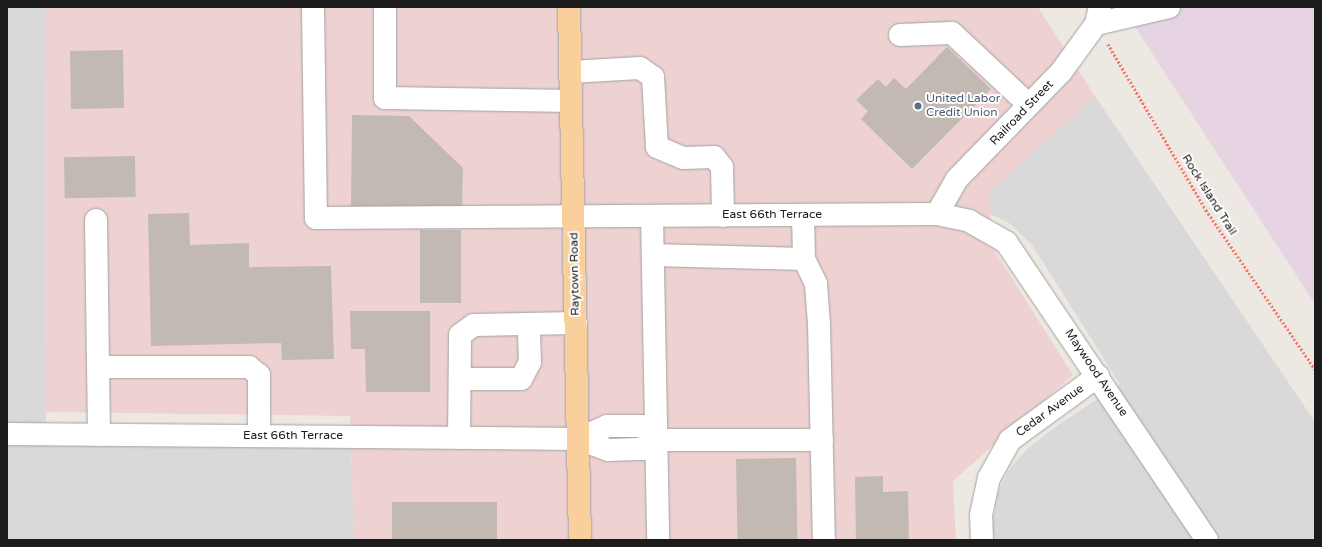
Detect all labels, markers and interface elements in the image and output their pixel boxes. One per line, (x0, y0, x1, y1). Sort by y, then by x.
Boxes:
street label: Railroad Street (987, 78, 1057, 148)
place label: United Labor Credit Union (926, 92, 1000, 120)
marker: United Labor Credit Union (913, 101, 923, 111)
street label: Rock Island Trail (1178, 152, 1240, 238)
street label: East 66th Terrace (722, 208, 822, 222)
street label: Raytown Road (567, 232, 583, 316)
street label: Maywood Avenue (1061, 327, 1131, 419)
street label: Cedar Avenue (1013, 382, 1087, 440)
street label: East 66th Terrace (243, 429, 343, 443)

